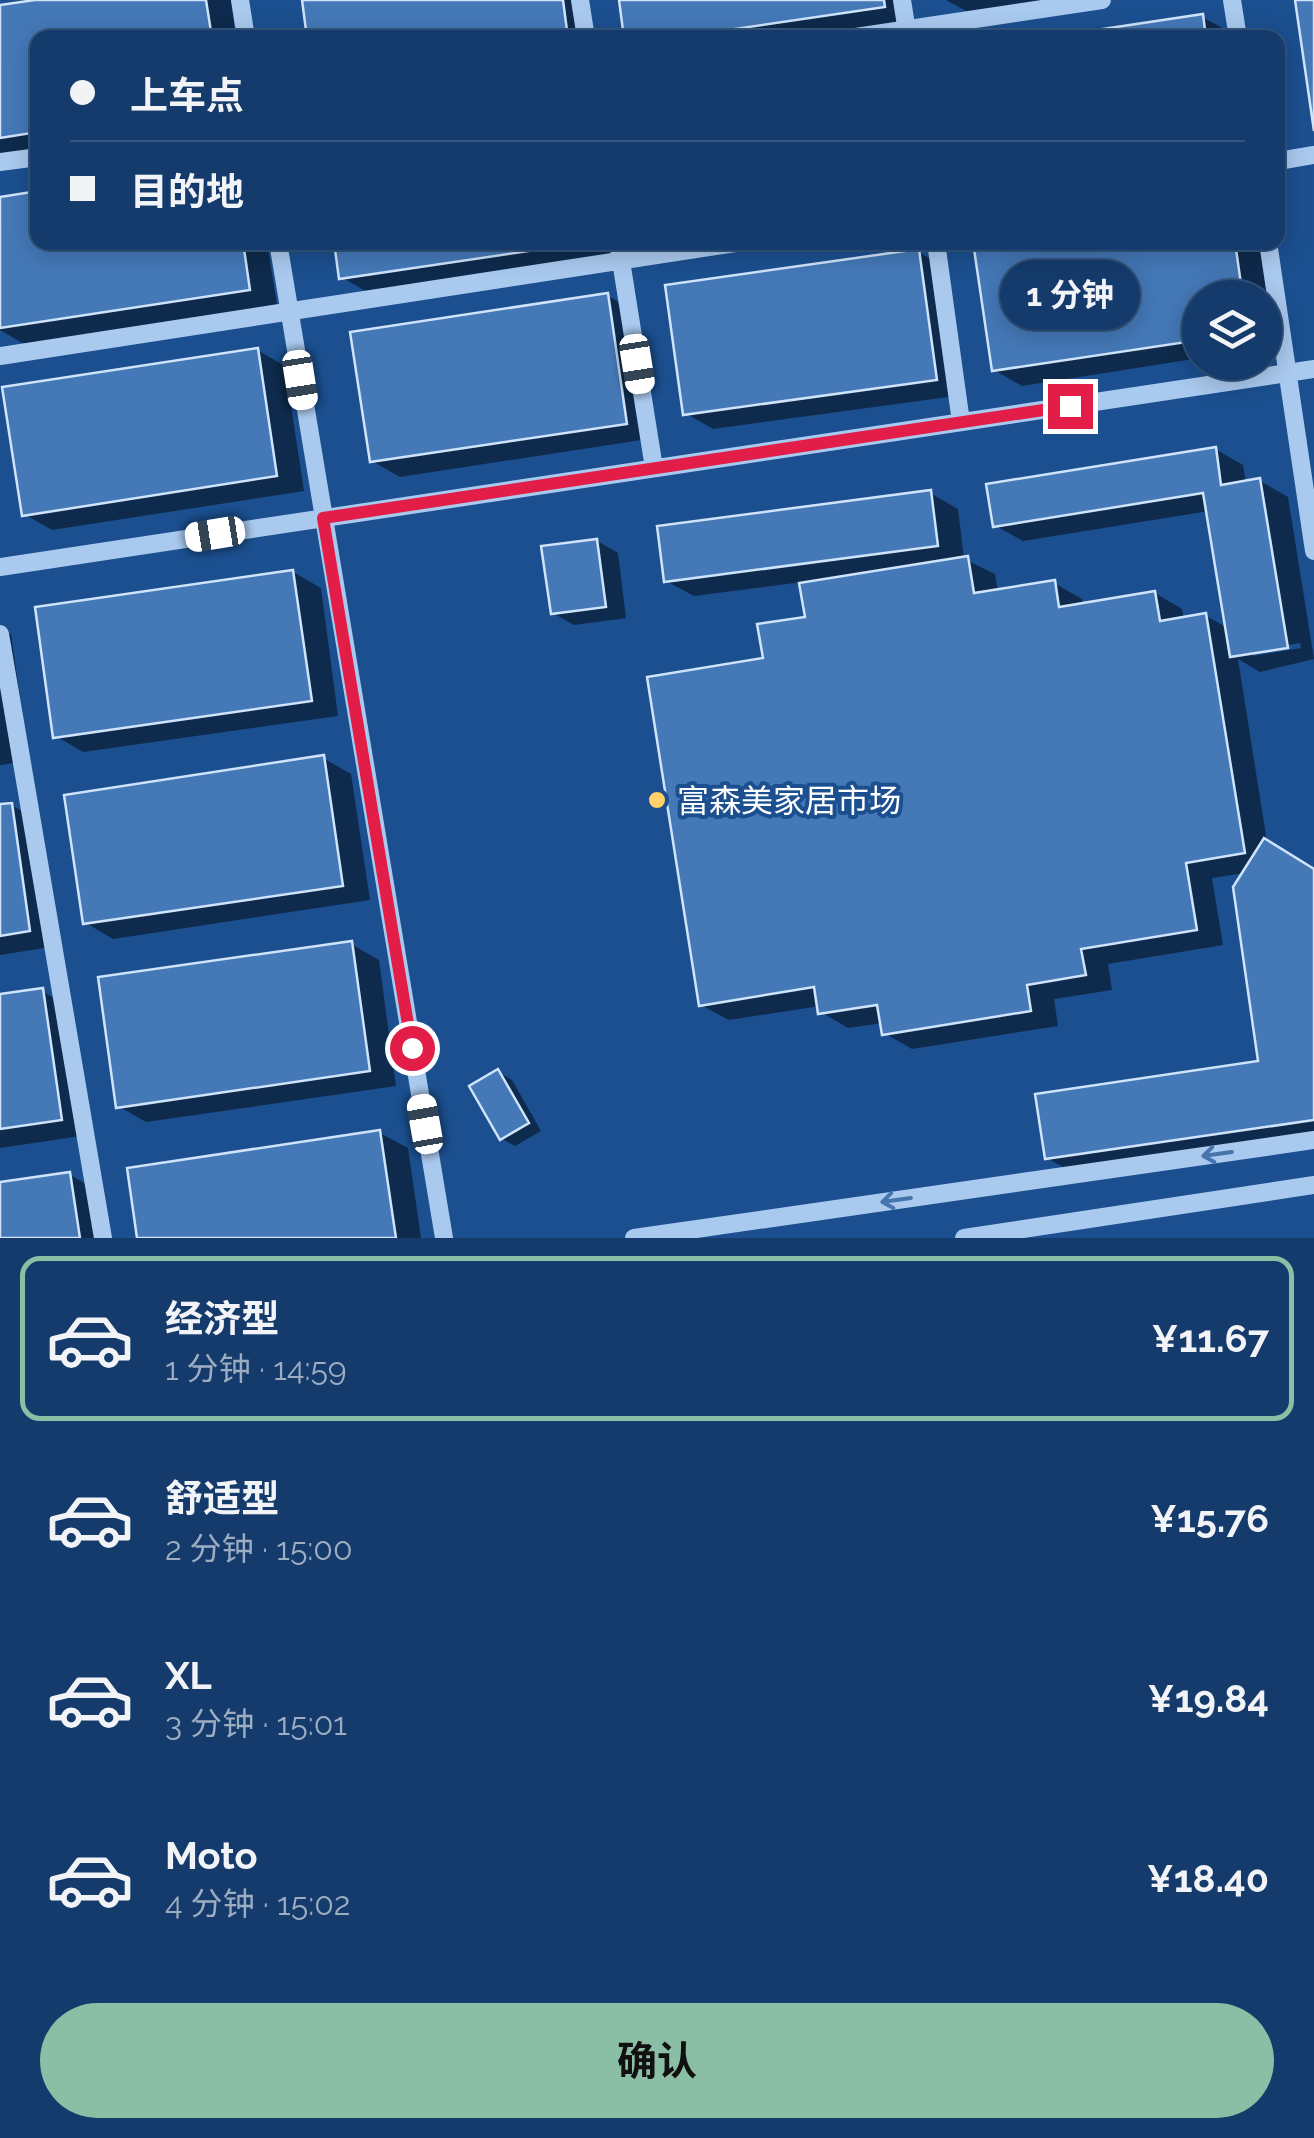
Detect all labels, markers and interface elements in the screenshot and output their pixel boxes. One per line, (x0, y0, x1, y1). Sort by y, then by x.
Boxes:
text: 上车点 (130, 73, 244, 118)
text: 目的地 (130, 169, 244, 214)
callout: 1 分钟 (1000, 261, 1140, 331)
text: 1 分钟 (1026, 276, 1114, 313)
map controls (1182, 280, 1282, 380)
button: layers (1182, 280, 1282, 380)
car (617, 332, 657, 396)
car (280, 348, 320, 412)
route end (1048, 384, 1093, 429)
car (183, 514, 247, 554)
place label: 富森美家居市场 (677, 782, 901, 819)
marker: 富森美家居市场 (646, 789, 668, 811)
route start (390, 1026, 435, 1071)
car (405, 1092, 445, 1156)
one-way arrow (1202, 1145, 1234, 1163)
one-way arrow (880, 1192, 912, 1210)
icon: car (45, 1294, 135, 1384)
text: 经济型 (165, 1296, 279, 1341)
text: ¥11.67 (1151, 1316, 1269, 1361)
text: 1 分钟 · 14:59 (165, 1350, 347, 1387)
icon: car (45, 1474, 135, 1564)
text: 舒适型 (165, 1476, 279, 1521)
text: ¥15.76 (1150, 1496, 1269, 1541)
text: 2 分钟 · 15:00 (165, 1530, 353, 1567)
text: XL (165, 1653, 212, 1698)
icon: car (45, 1654, 135, 1744)
text: ¥19.84 (1148, 1676, 1269, 1721)
text: 3 分钟 · 15:01 (165, 1705, 347, 1742)
text: Moto (165, 1833, 258, 1878)
icon: car (45, 1834, 135, 1924)
text: ¥18.40 (1147, 1856, 1269, 1901)
text: 4 分钟 · 15:02 (165, 1885, 350, 1922)
button: 确认 (40, 2003, 1274, 2118)

